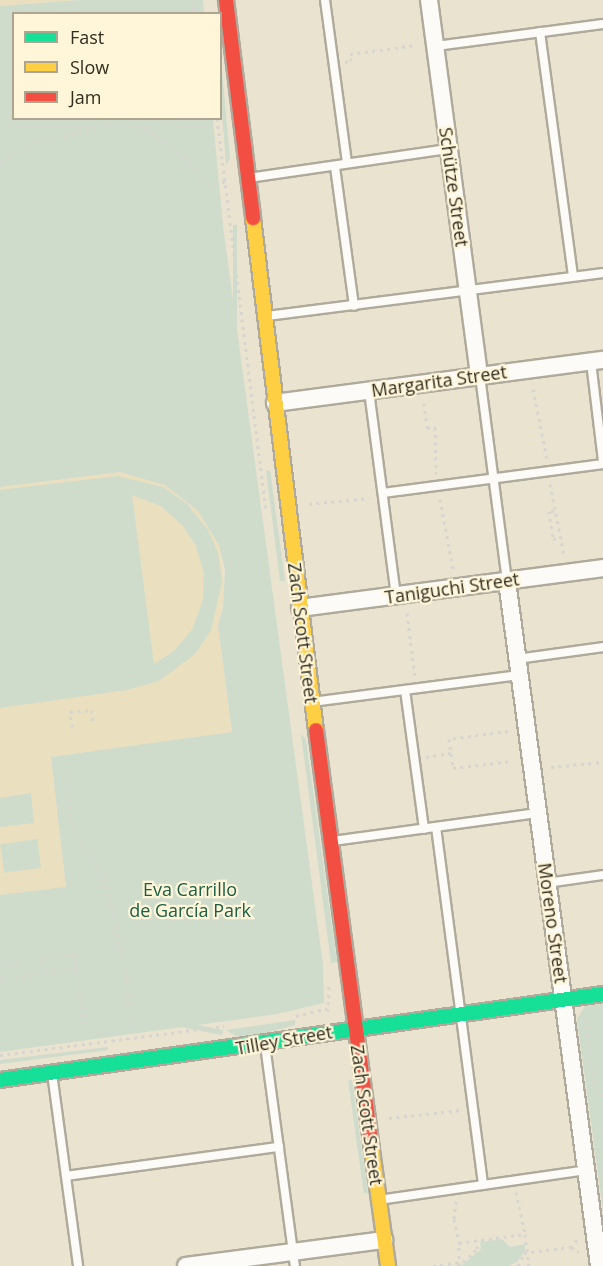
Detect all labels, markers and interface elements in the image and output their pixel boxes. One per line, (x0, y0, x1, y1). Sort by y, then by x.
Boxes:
legend (12, 12, 222, 120)
text: Fast (70, 25, 104, 49)
text: Slow (70, 55, 109, 79)
text: Jam (70, 85, 102, 109)
street label: Schütze Street (435, 126, 473, 248)
street label: Margarita Street (370, 361, 508, 401)
street label: Zach Scott Street (284, 561, 322, 705)
street label: Taniguchi Street (383, 568, 521, 608)
street label: Moreno Street (534, 861, 572, 985)
park label: Eva Carrillo de García Park (129, 879, 251, 922)
street label: Tilley Street (234, 1021, 334, 1059)
street label: Zach Scott Street (346, 1043, 388, 1187)

